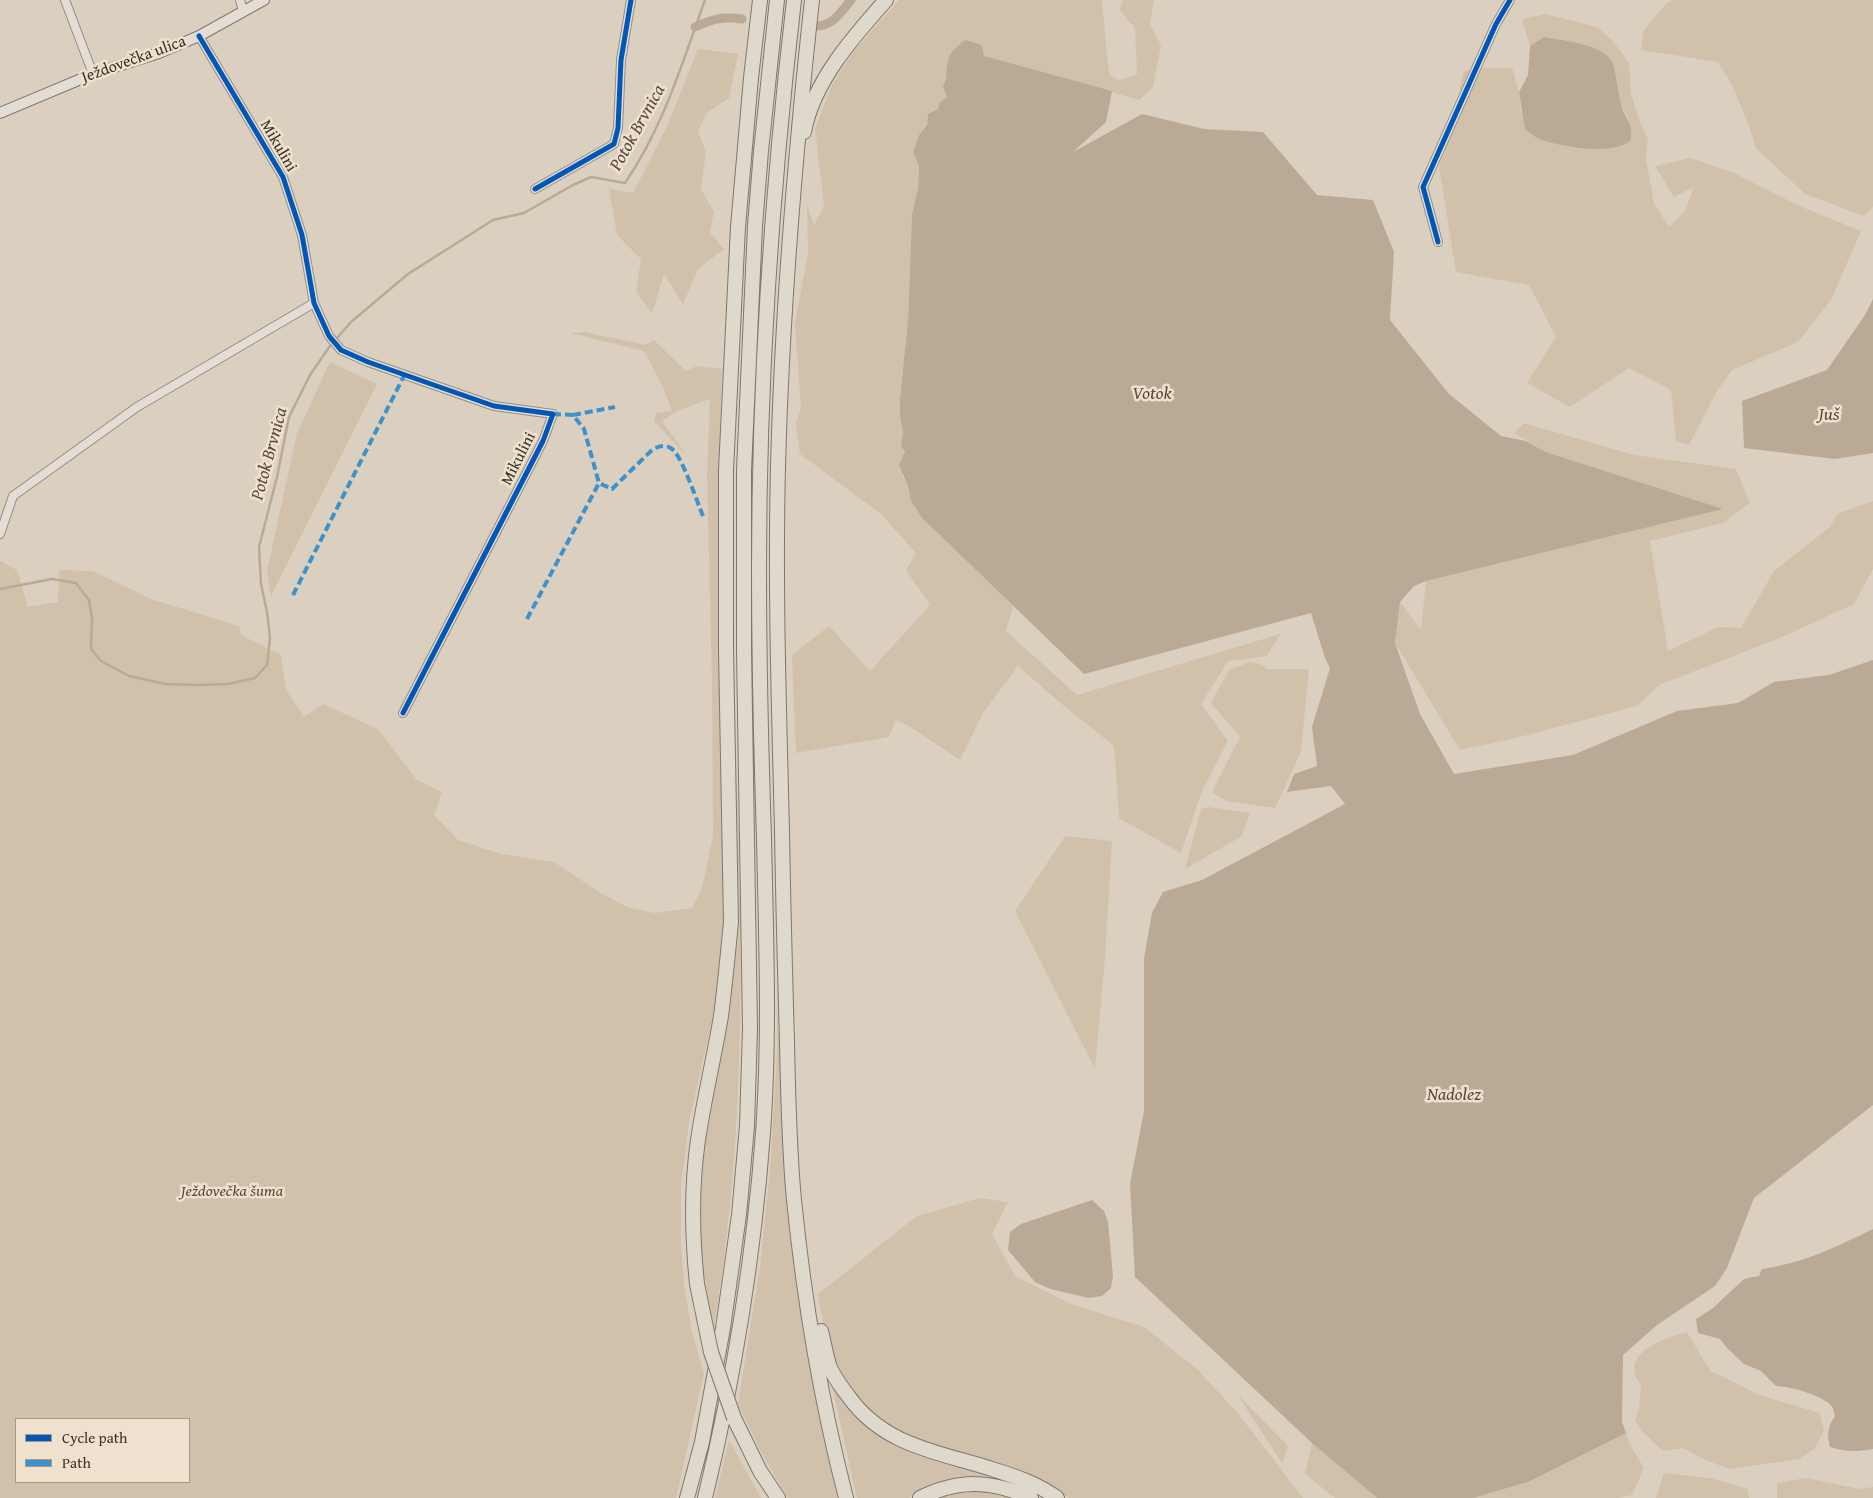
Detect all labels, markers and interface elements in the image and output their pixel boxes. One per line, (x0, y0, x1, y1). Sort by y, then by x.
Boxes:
street label: Ježdovečka ulica (79, 32, 189, 88)
water label: Potok Brvnica (606, 81, 670, 175)
street label: Mikulini (255, 117, 301, 175)
water label: Votok (1132, 383, 1172, 405)
water label: Juš (1819, 404, 1839, 426)
water label: Potok Brvnica (247, 405, 293, 503)
street label: Mikulini (498, 429, 540, 489)
water label: Nadolez (1427, 1084, 1481, 1106)
park label: Ježdovečka šuma (181, 1182, 283, 1202)
legend (15, 1418, 190, 1483)
text: Cycle path (62, 1427, 128, 1448)
text: Path (62, 1452, 91, 1473)

